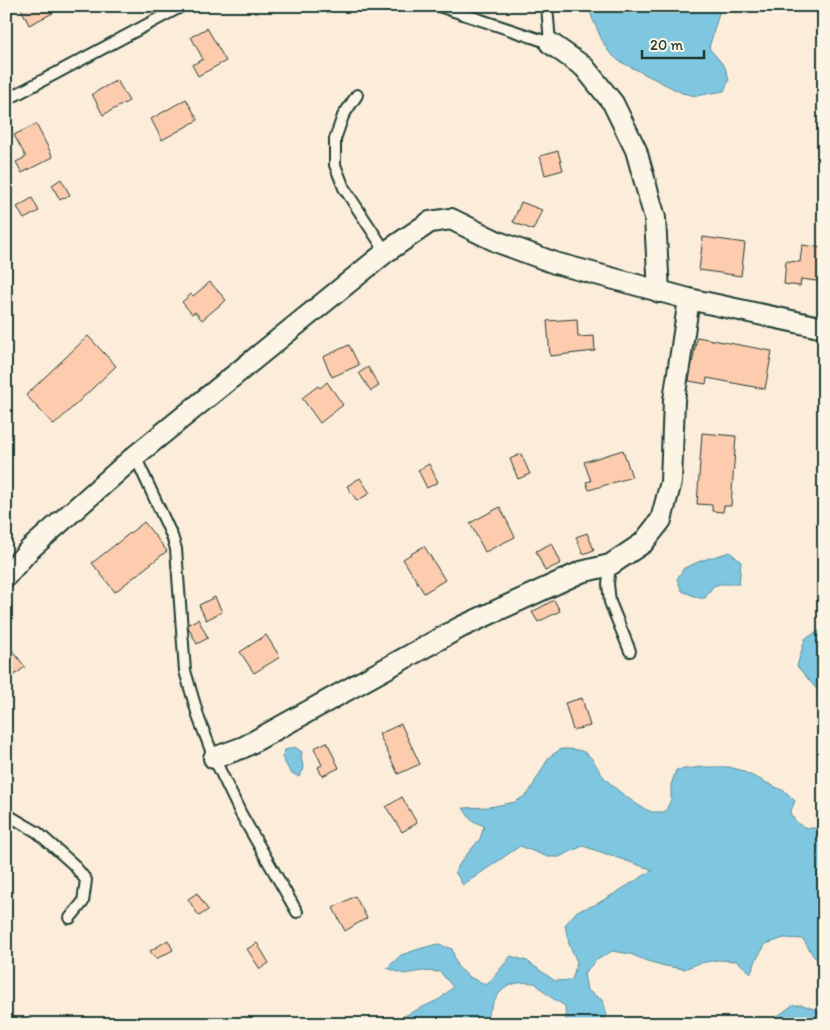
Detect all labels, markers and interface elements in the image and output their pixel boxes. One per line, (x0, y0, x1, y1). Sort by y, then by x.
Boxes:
scale bar (642, 28, 705, 60)
text: 20 m (650, 36, 684, 54)

